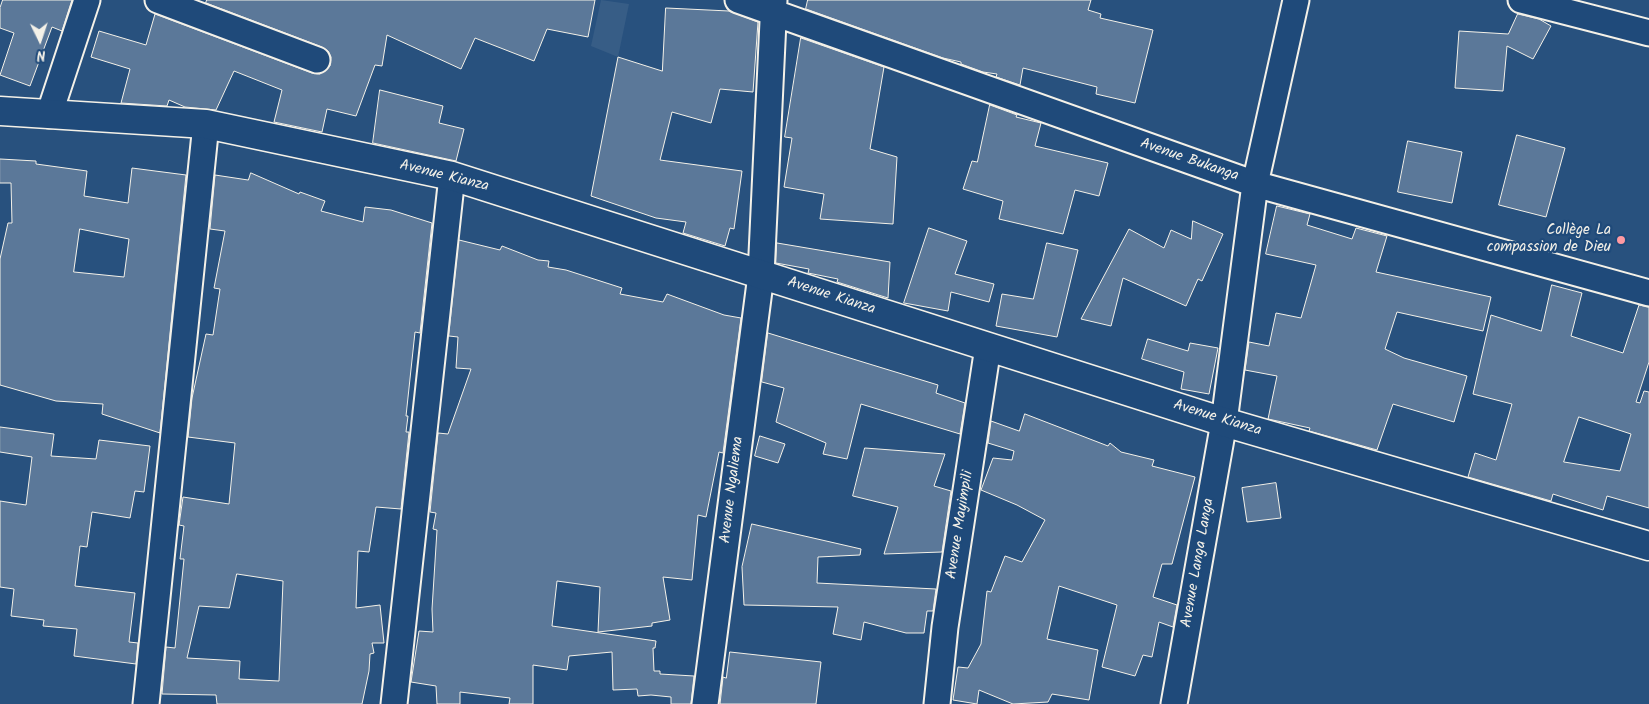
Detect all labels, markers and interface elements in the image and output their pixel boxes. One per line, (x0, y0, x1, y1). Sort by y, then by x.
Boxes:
north arrow (15, 15, 65, 65)
text: N (36, 44, 46, 66)
street label: Avenue Bukanga (1137, 136, 1241, 186)
street label: Avenue Kianza (398, 157, 490, 197)
place label: Collège La compassion de Dieu (1487, 222, 1611, 257)
marker: Collège La compassion de Dieu (1615, 234, 1627, 246)
street label: Avenue Kianza (785, 274, 877, 320)
street label: Avenue Kianza (1171, 397, 1263, 441)
street label: Avenue Ngaliema (718, 436, 748, 544)
street label: Avenue Mayimpili (944, 469, 978, 581)
street label: Avenue Langa Langa (1179, 497, 1219, 629)

